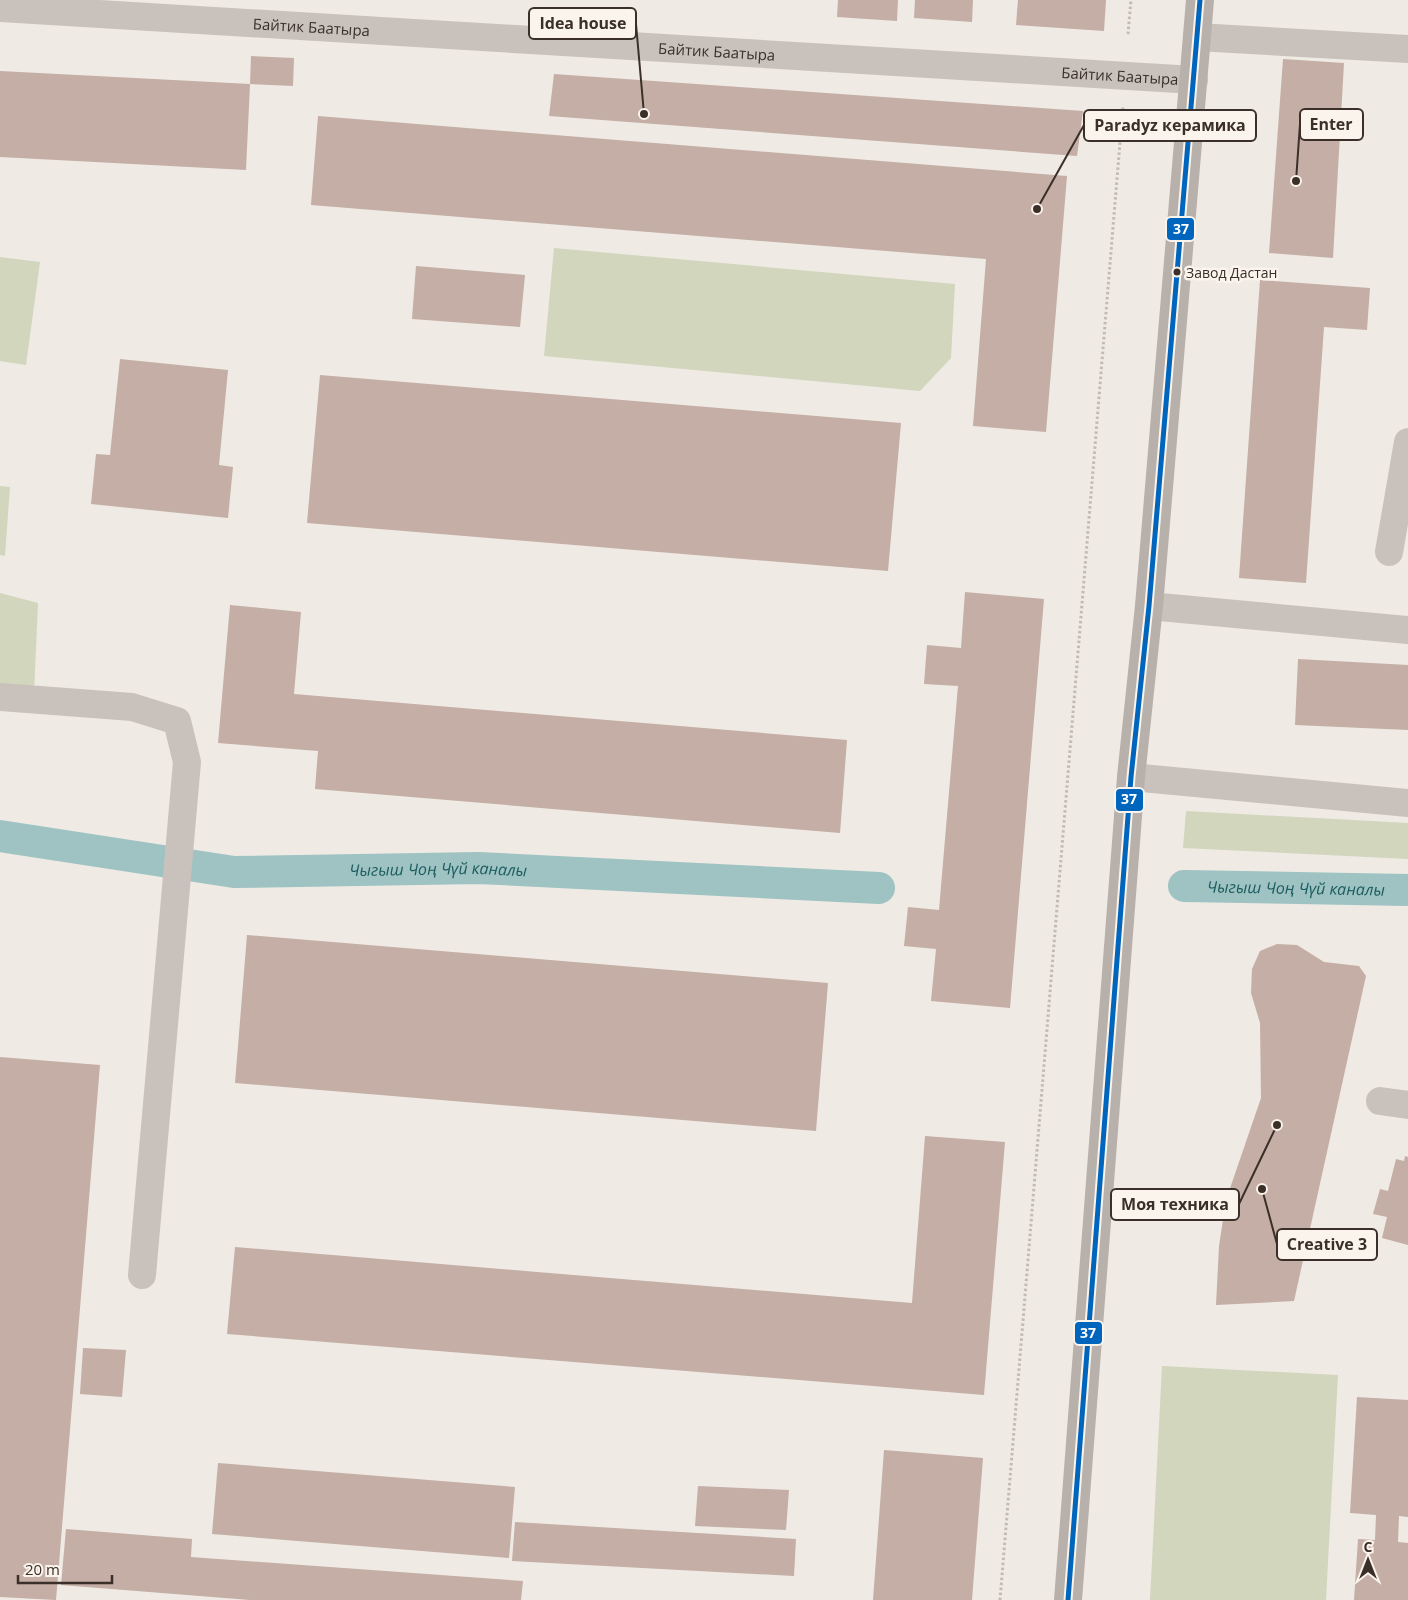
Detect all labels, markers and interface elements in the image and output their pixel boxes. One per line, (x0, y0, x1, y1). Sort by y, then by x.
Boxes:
callout: Idea house (529, 8, 636, 39)
text: Idea house (539, 12, 627, 34)
street label: Байтик Баатыра (252, 13, 371, 40)
street label: Байтик Баатыра (658, 38, 776, 65)
street label: Байтик Баатыра (1061, 62, 1179, 89)
callout: Enter (1300, 109, 1363, 140)
callout: Paradyz керамика (1084, 110, 1256, 141)
text: Enter (1309, 113, 1353, 135)
text: Paradyz керамика (1094, 114, 1246, 136)
line badge: 37 (1166, 217, 1195, 241)
text: 37 (1173, 219, 1189, 238)
place label: Завод Дастан (1186, 263, 1277, 282)
marker: Завод Дастан (1172, 267, 1182, 277)
line badge: 37 (1115, 788, 1144, 812)
text: 37 (1121, 789, 1137, 808)
water label: Чыгыш Чоң Чүй каналы (349, 857, 528, 881)
water label: Чыгыш Чоң Чүй каналы (1207, 875, 1386, 901)
callout: Моя техника (1111, 1189, 1239, 1220)
text: Моя техника (1121, 1193, 1229, 1215)
callout: Creative 3 (1277, 1229, 1377, 1260)
text: Creative 3 (1287, 1233, 1367, 1255)
line badge: 37 (1074, 1321, 1103, 1345)
text: 37 (1080, 1323, 1096, 1342)
north arrow (1343, 1535, 1393, 1585)
text: С (1364, 1537, 1373, 1556)
scale bar (18, 1552, 111, 1584)
text: 20 m (25, 1559, 60, 1579)

